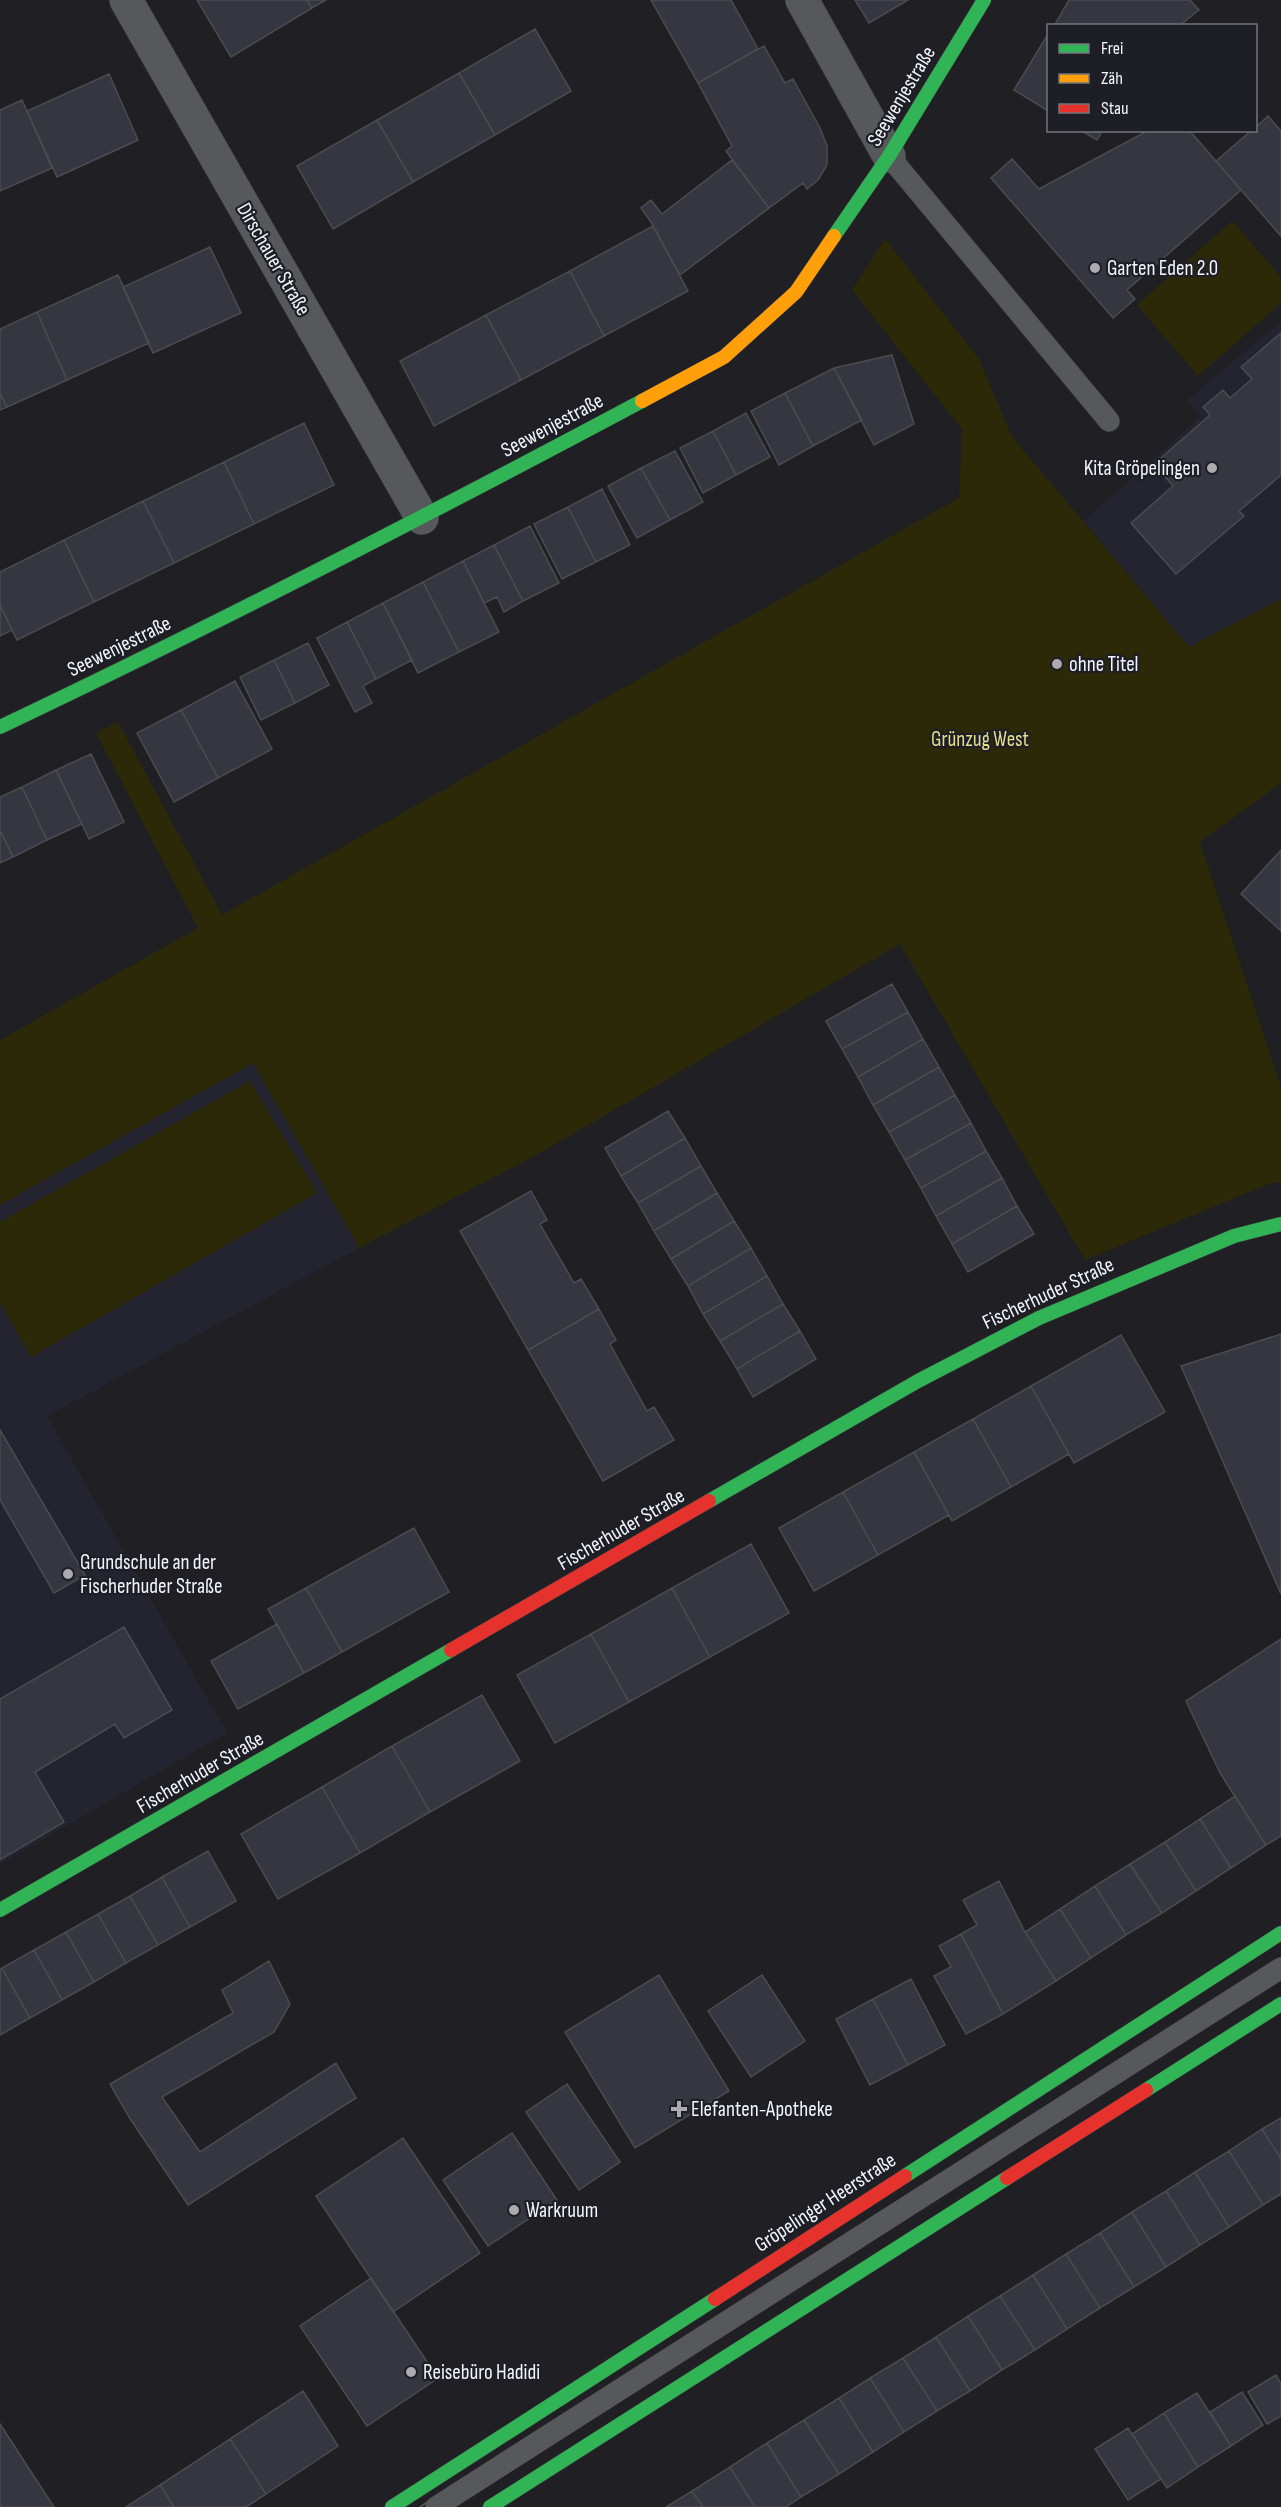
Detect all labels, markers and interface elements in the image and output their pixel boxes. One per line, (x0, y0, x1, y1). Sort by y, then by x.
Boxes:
legend (1047, 24, 1257, 132)
text: Frei (1101, 38, 1123, 59)
street label: Seewenjestraße (862, 42, 941, 151)
text: Zäh (1101, 68, 1123, 89)
text: Stau (1101, 98, 1129, 119)
street label: Dirschauer Straße (231, 198, 316, 320)
place label: Garten Eden 2.0 (1107, 256, 1218, 281)
marker: Garten Eden 2.0 (1088, 261, 1102, 275)
street label: Seewenjestraße (497, 388, 608, 463)
place label: Kita Gröpelingen (1084, 456, 1200, 481)
marker: Kita Gröpelingen (1205, 461, 1219, 475)
street label: Seewenjestraße (63, 611, 175, 682)
place label: ohne Titel (1069, 652, 1139, 677)
marker: ohne Titel (1050, 657, 1064, 671)
park label: Grünzug West (931, 727, 1029, 752)
street label: Fischerhuder Straße (978, 1252, 1118, 1335)
street label: Fischerhuder Straße (553, 1483, 689, 1576)
place label: Grundschule an der Fischerhuder Straße (80, 1550, 222, 1599)
marker: Grundschule an der Fischerhuder Straße (61, 1567, 75, 1581)
street label: Fischerhuder Straße (132, 1726, 268, 1819)
place label: Elefanten-Apotheke (691, 2097, 833, 2122)
marker: Elefanten-Apotheke (672, 2102, 686, 2116)
street label: Gröpelinger Heerstraße (750, 2147, 901, 2257)
place label: Warkruum (526, 2198, 598, 2223)
marker: Warkruum (507, 2203, 521, 2217)
place label: Reisebüro Hadidi (423, 2360, 540, 2385)
marker: Reisebüro Hadidi (404, 2365, 418, 2379)

